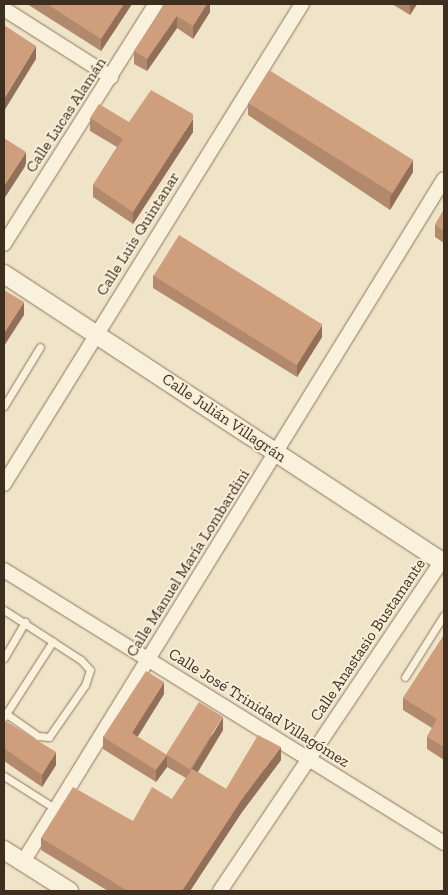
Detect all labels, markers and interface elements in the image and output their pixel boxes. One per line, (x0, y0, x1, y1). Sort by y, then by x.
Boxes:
street label: Calle Lucas Alamán (21, 54, 111, 176)
street label: Calle Luis Quintanar (92, 169, 184, 299)
street label: Calle Julián Villagrán (158, 369, 290, 467)
street label: Calle Manuel María Lombardini (122, 466, 254, 660)
street label: Calle Anastasio Bustamante (306, 555, 430, 725)
street label: Calle José Trinidad Villagómez (164, 644, 354, 772)

